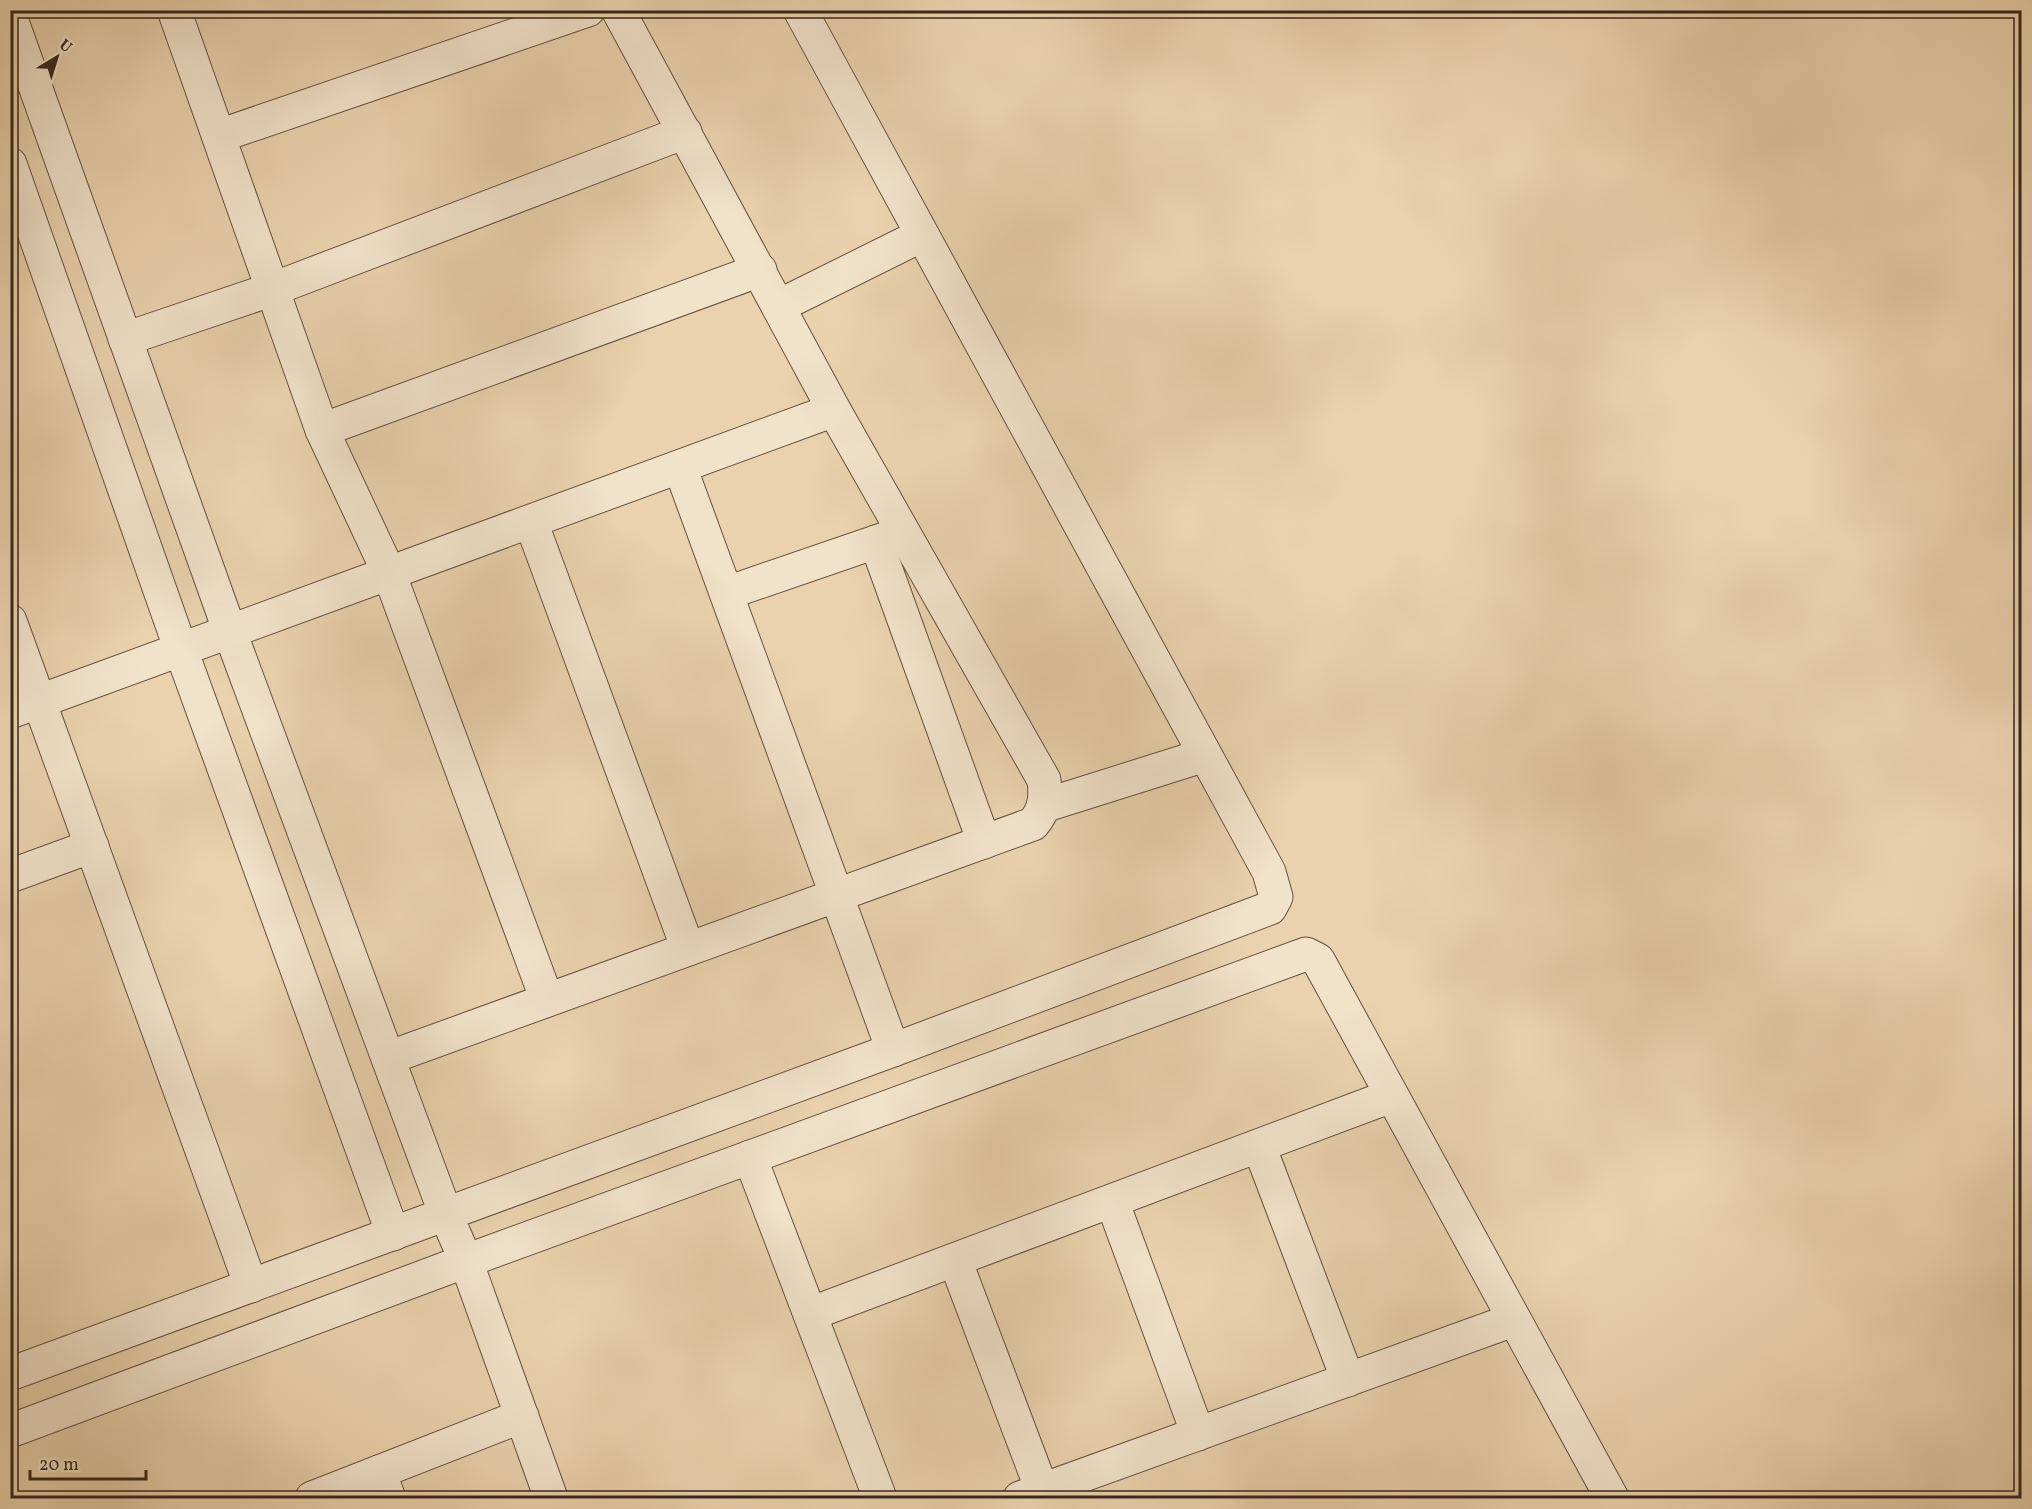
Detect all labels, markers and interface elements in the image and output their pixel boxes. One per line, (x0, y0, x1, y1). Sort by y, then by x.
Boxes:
north arrow (27, 27, 87, 87)
text: U (54, 35, 76, 59)
scale bar (30, 1443, 146, 1481)
text: 20 m (39, 1453, 79, 1478)

